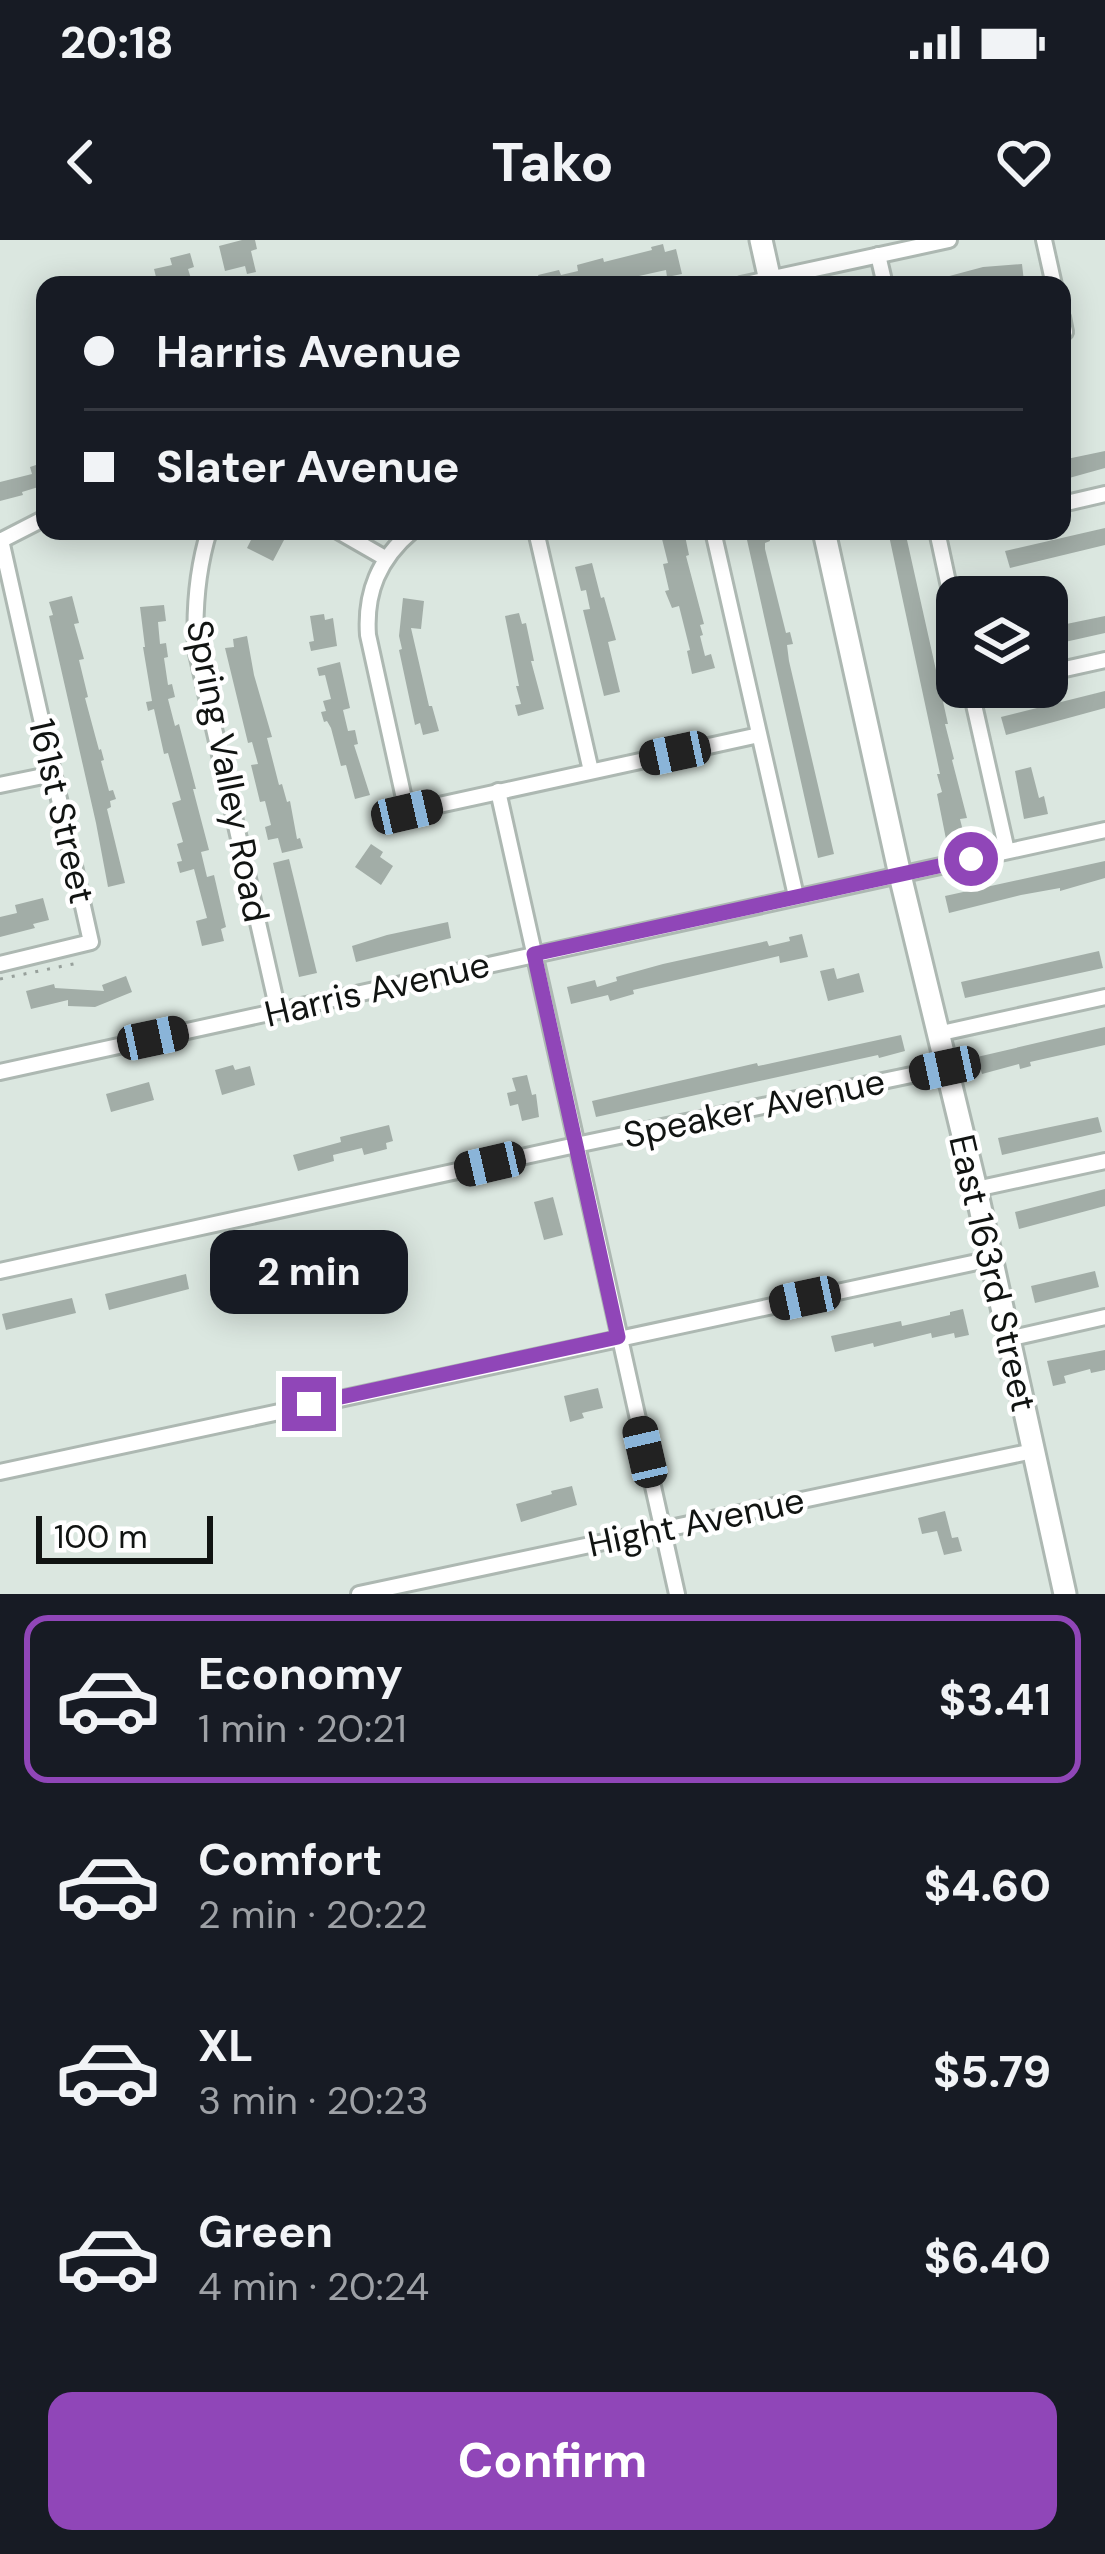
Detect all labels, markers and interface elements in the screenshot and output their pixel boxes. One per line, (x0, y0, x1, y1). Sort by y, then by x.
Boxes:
text: 20:18 (60, 13, 174, 72)
text: Tako (492, 127, 613, 198)
icon: back (48, 129, 114, 195)
icon: heart (991, 129, 1057, 195)
text: Harris Avenue (156, 322, 462, 381)
text: Slater Avenue (156, 437, 460, 496)
map controls (936, 576, 1068, 708)
button: layers (936, 576, 1068, 708)
street label: Spring Valley Road (176, 616, 280, 926)
street label: 161st Street (18, 714, 106, 908)
car (636, 728, 714, 778)
car (368, 786, 446, 838)
route start (944, 832, 998, 886)
street label: Harris Avenue (260, 940, 494, 1038)
car (114, 1013, 192, 1063)
car (906, 1043, 984, 1093)
street label: Speaker Avenue (619, 1057, 889, 1159)
street label: East 163rd Street (938, 1130, 1048, 1416)
car (451, 1138, 529, 1190)
callout: 2 min (210, 1230, 408, 1314)
text: 2 min (257, 1246, 361, 1297)
car (766, 1273, 844, 1323)
route end (282, 1377, 336, 1431)
car (619, 1413, 671, 1491)
street label: Hight Avenue (584, 1476, 808, 1568)
scale bar (36, 1510, 213, 1563)
text: 100 m (54, 1515, 148, 1558)
text: Economy (198, 1644, 403, 1703)
icon: car (54, 1645, 162, 1753)
text: $3.41 (939, 1670, 1051, 1729)
text: 1 min · 20:21 (198, 1703, 407, 1754)
text: Comfort (198, 1830, 382, 1889)
icon: car (54, 1831, 162, 1939)
text: $4.60 (924, 1856, 1051, 1915)
text: 2 min · 20:22 (198, 1889, 427, 1940)
text: XL (198, 2016, 253, 2075)
icon: car (54, 2017, 162, 2125)
text: $5.79 (933, 2042, 1051, 2101)
text: 3 min · 20:23 (198, 2075, 429, 2126)
text: Green (198, 2202, 333, 2261)
icon: car (54, 2203, 162, 2311)
text: $6.40 (924, 2228, 1051, 2287)
text: 4 min · 20:24 (198, 2261, 429, 2312)
button: Confirm (48, 2392, 1057, 2530)

